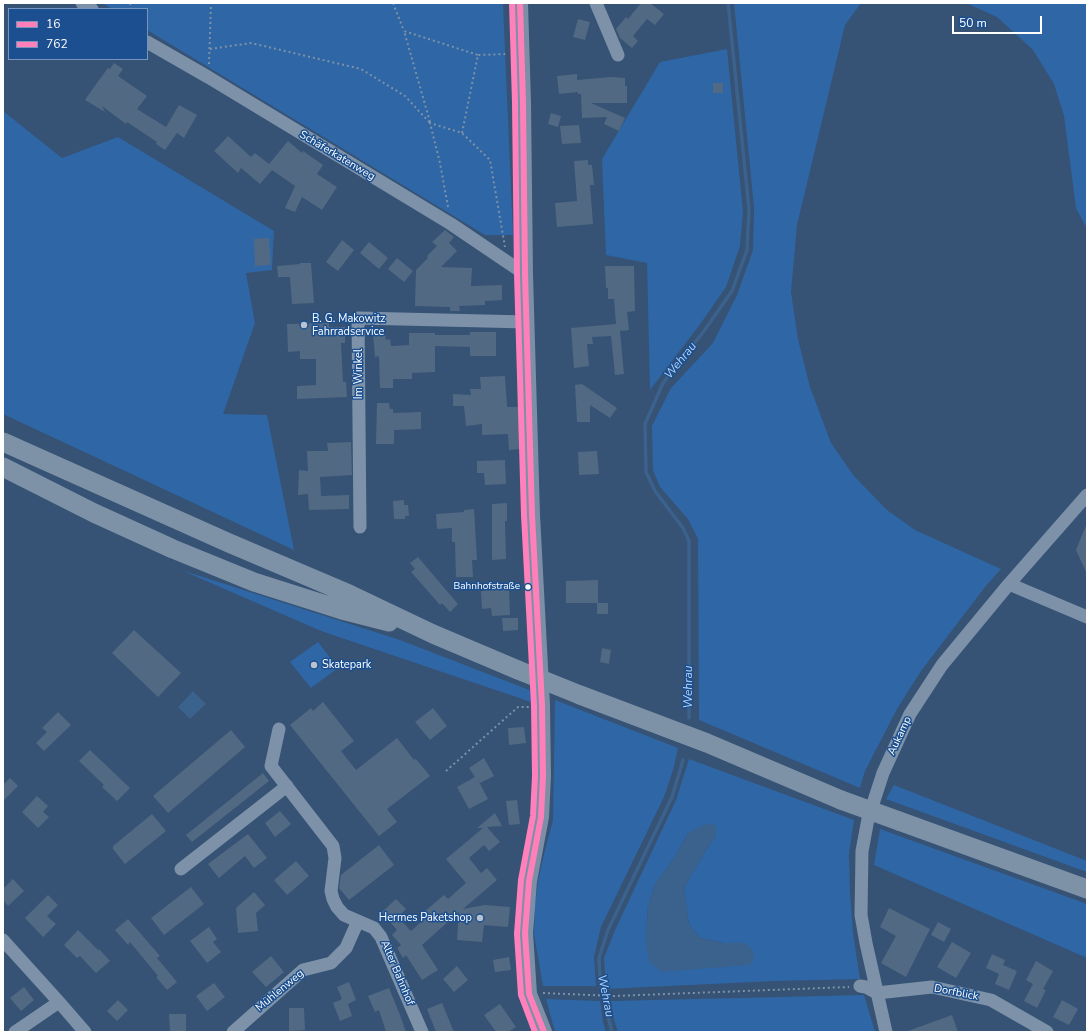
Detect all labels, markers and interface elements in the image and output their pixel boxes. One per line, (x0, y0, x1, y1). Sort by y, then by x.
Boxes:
legend (8, 8, 148, 60)
scale bar (954, 8, 1044, 34)
text: 50 m (959, 15, 987, 31)
text: 16 (46, 16, 60, 32)
text: 762 (46, 36, 68, 52)
street label: Schäferkatenweg (297, 128, 377, 184)
place label: B. G. Makowitz Fahrradservice (312, 312, 385, 338)
marker: B. G. Makowitz Fahrradservice (299, 320, 309, 330)
water label: Wehrau (662, 340, 700, 382)
street label: Im Winkel (352, 349, 366, 399)
place label: Bahnhofstraße (454, 581, 520, 593)
marker: Bahnhofstraße (523, 582, 533, 592)
place label: Skatepark (322, 658, 371, 672)
marker: Skatepark (309, 660, 319, 670)
water label: Wehrau (682, 665, 696, 709)
street label: Aukamp (885, 714, 915, 758)
place label: Hermes Paketshop (379, 911, 472, 925)
marker: Hermes Paketshop (475, 913, 485, 923)
street label: Alter Bahnhof (377, 939, 417, 1007)
street label: Mühlenweg (253, 967, 307, 1015)
water label: Wehrau (594, 974, 616, 1018)
street label: Dorfblick (933, 982, 979, 1004)

